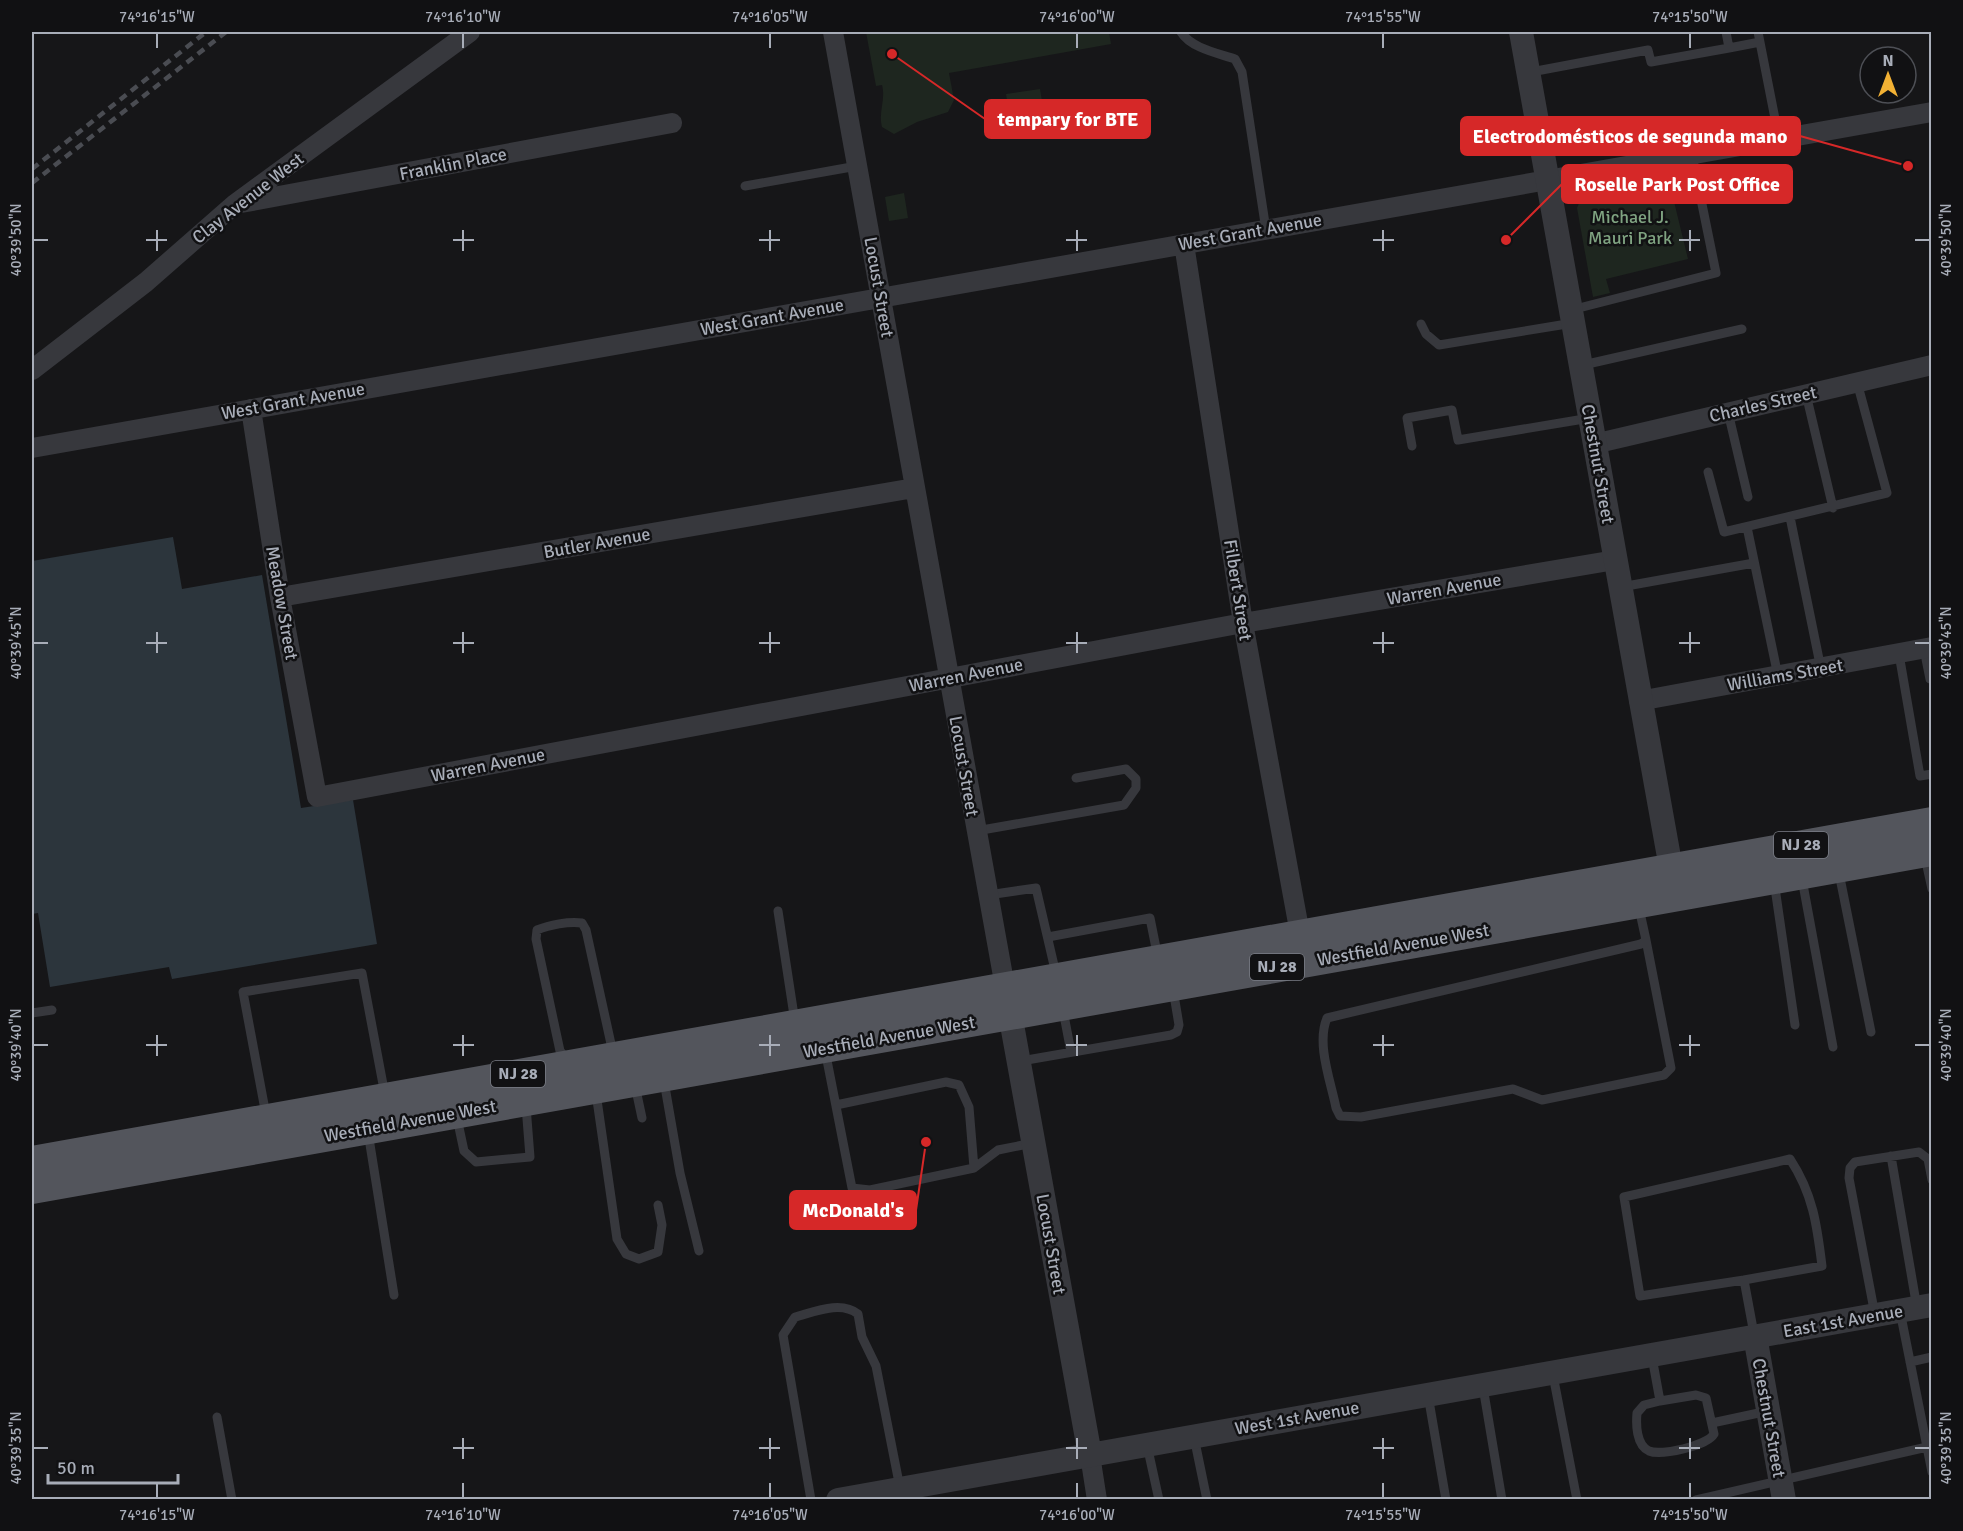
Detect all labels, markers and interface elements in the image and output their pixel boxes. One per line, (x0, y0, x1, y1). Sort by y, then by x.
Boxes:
text: 74°16'15"W (119, 8, 195, 26)
text: 74°16'10"W (425, 8, 501, 26)
text: 74°16'05"W (732, 8, 808, 26)
text: 74°16'00"W (1039, 8, 1115, 26)
text: 74°15'55"W (1345, 8, 1421, 26)
text: 74°15'50"W (1652, 8, 1728, 26)
north arrow (1858, 45, 1918, 105)
text: N (1882, 51, 1894, 71)
callout: tempary for BTE (985, 100, 1150, 138)
text: tempary for BTE (996, 107, 1139, 132)
callout: Electrodomésticos de segunda mano (1461, 117, 1800, 155)
text: Electrodomésticos de segunda mano (1473, 124, 1787, 149)
street label: Franklin Place (397, 143, 509, 185)
street label: Clay Avenue West (188, 148, 308, 248)
callout: Roselle Park Post Office (1562, 165, 1792, 203)
text: Roselle Park Post Office (1574, 172, 1780, 197)
text: 40°39'50"N (7, 203, 25, 277)
text: 40°39'50"N (1937, 203, 1955, 277)
park label: Michael J. Mauri Park (1588, 206, 1672, 249)
street label: West Grant Avenue (1177, 209, 1323, 255)
street label: Locust Street (859, 235, 899, 339)
street label: West Grant Avenue (699, 294, 845, 340)
street label: West Grant Avenue (220, 378, 366, 424)
street label: Charles Street (1707, 381, 1819, 427)
street label: Chestnut Street (1577, 403, 1619, 525)
street label: Butler Avenue (542, 523, 652, 563)
street label: Filbert Street (1219, 538, 1257, 642)
street label: Meadow Street (261, 544, 303, 662)
street label: Warren Avenue (1385, 568, 1503, 610)
text: 40°39'45"N (7, 606, 25, 680)
text: 40°39'45"N (1937, 606, 1955, 680)
street label: Warren Avenue (907, 653, 1025, 697)
street label: Williams Street (1725, 654, 1845, 696)
street label: Locust Street (944, 714, 984, 818)
street label: Warren Avenue (429, 743, 547, 787)
road number: NJ 28 (1774, 832, 1828, 858)
street label: Westfield Avenue West (1315, 919, 1491, 971)
road number: NJ 28 (1250, 954, 1304, 980)
text: 40°39'40"N (7, 1008, 25, 1082)
text: 40°39'40"N (1937, 1008, 1955, 1082)
street label: Westfield Avenue West (801, 1011, 977, 1063)
road number: NJ 28 (491, 1061, 545, 1087)
street label: Westfield Avenue West (322, 1095, 498, 1147)
callout: McDonald's (790, 1191, 916, 1229)
street label: Locust Street (1031, 1192, 1071, 1296)
text: McDonald's (802, 1198, 904, 1223)
street label: East 1st Avenue (1781, 1300, 1905, 1342)
street label: Chestnut Street (1748, 1357, 1790, 1479)
street label: West 1st Avenue (1233, 1396, 1361, 1440)
text: 40°39'35"N (7, 1411, 25, 1485)
text: 40°39'35"N (1937, 1411, 1955, 1485)
scale bar (48, 1447, 178, 1485)
text: 50 m (57, 1457, 95, 1479)
text: 74°16'15"W (119, 1506, 195, 1524)
text: 74°16'10"W (425, 1506, 501, 1524)
text: 74°16'05"W (732, 1506, 808, 1524)
text: 74°16'00"W (1039, 1506, 1115, 1524)
text: 74°15'55"W (1345, 1506, 1421, 1524)
text: 74°15'50"W (1652, 1506, 1728, 1524)

